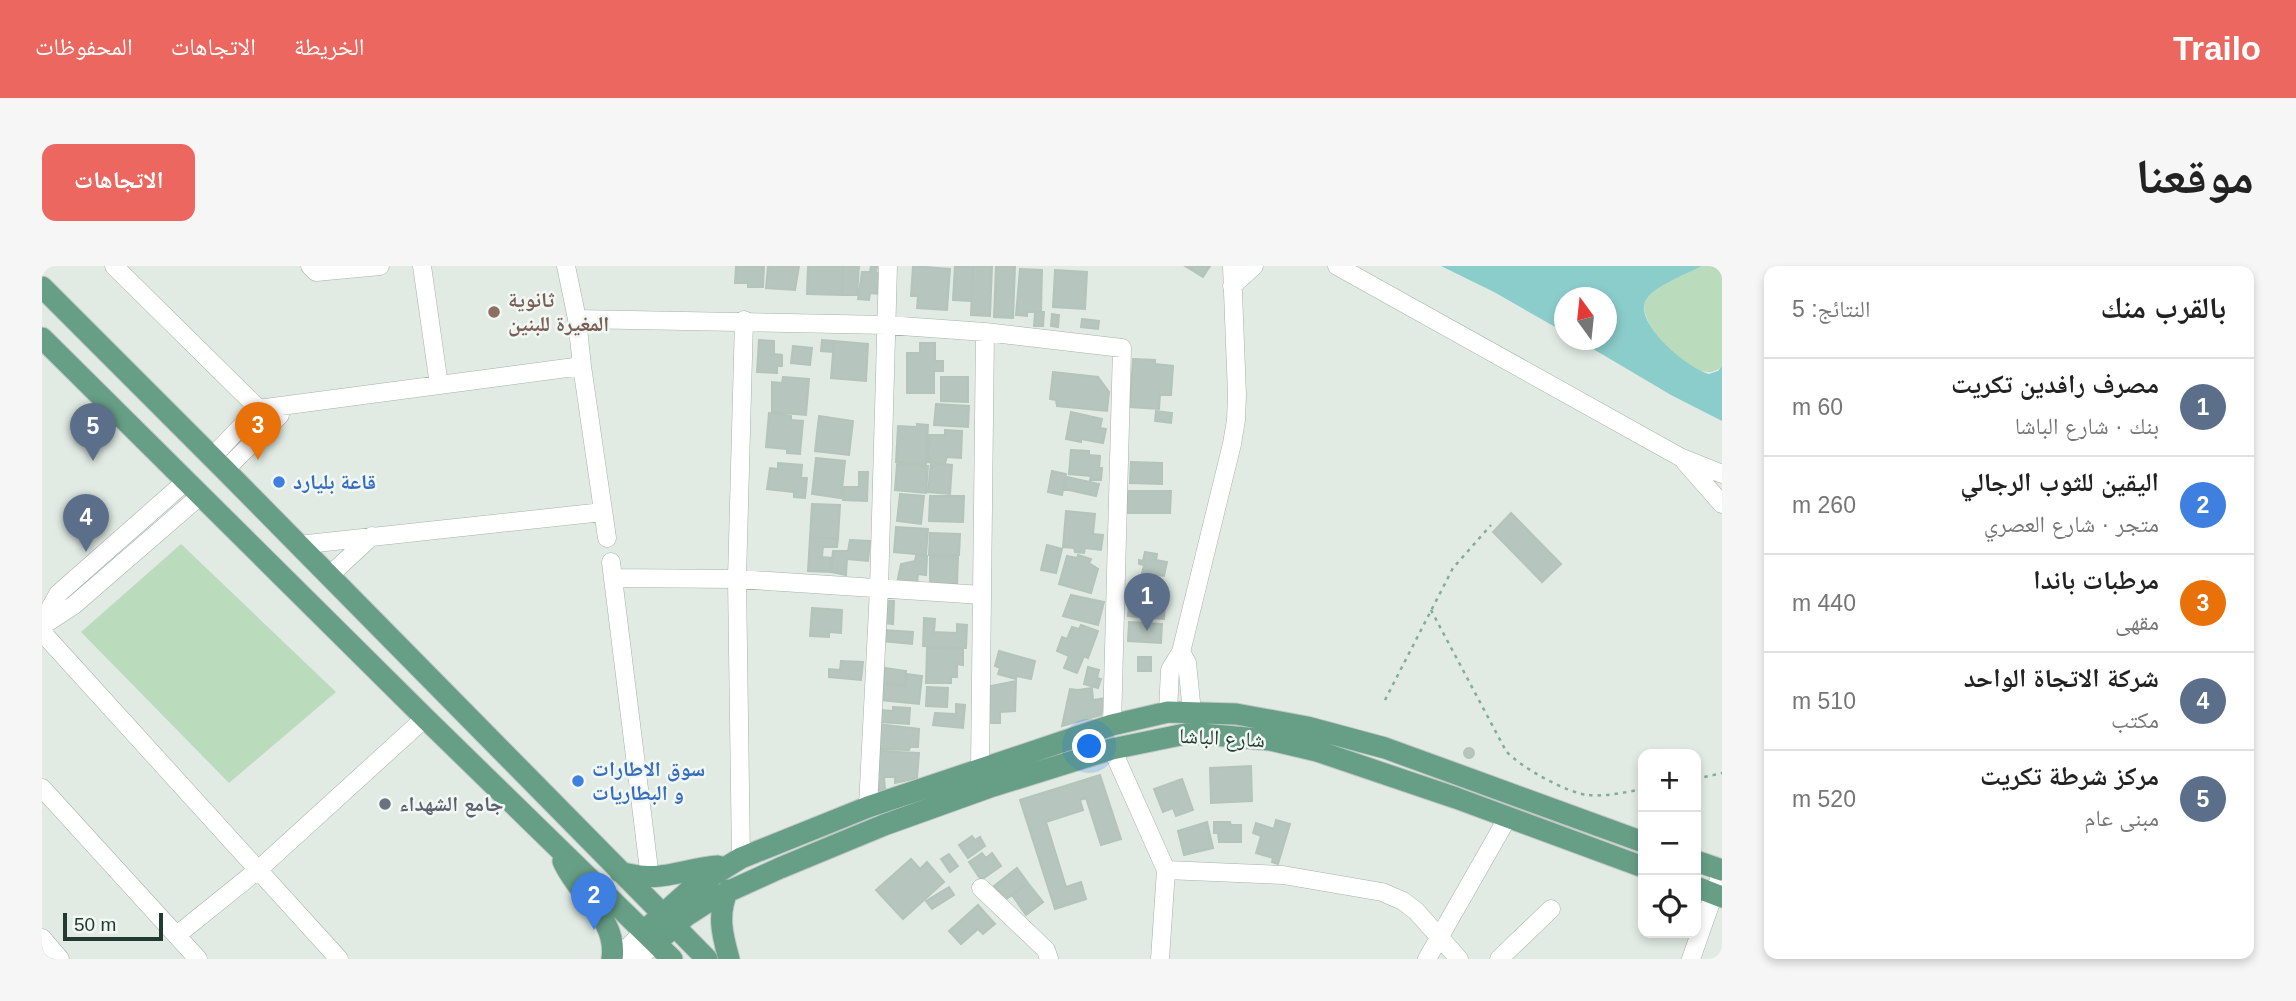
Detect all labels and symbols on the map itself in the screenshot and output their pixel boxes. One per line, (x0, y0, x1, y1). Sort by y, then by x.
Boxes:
north arrow (1554, 287, 1617, 350)
place label: ثانوية المغيرة للبنين (508, 288, 609, 337)
marker: ثانوية المغيرة للبنين (486, 304, 502, 320)
pin: 3 (235, 402, 281, 460)
pin: 5 (70, 403, 116, 461)
place label: قاعة بليارد (293, 470, 376, 494)
marker: قاعة بليارد (271, 474, 287, 490)
pin: 4 (63, 494, 109, 552)
pin: 1 (1124, 573, 1170, 631)
street label: شارع الباشا (1178, 724, 1265, 753)
your location (1072, 729, 1106, 763)
place label: سوق الاطارات و البطاريات (592, 757, 705, 805)
marker: سوق الاطارات و البطاريات (570, 773, 586, 789)
place label: جامع الشهداء (399, 792, 504, 818)
marker: جامع الشهداء (377, 796, 393, 812)
pin: 2 (571, 872, 617, 930)
scale bar (63, 910, 163, 942)

